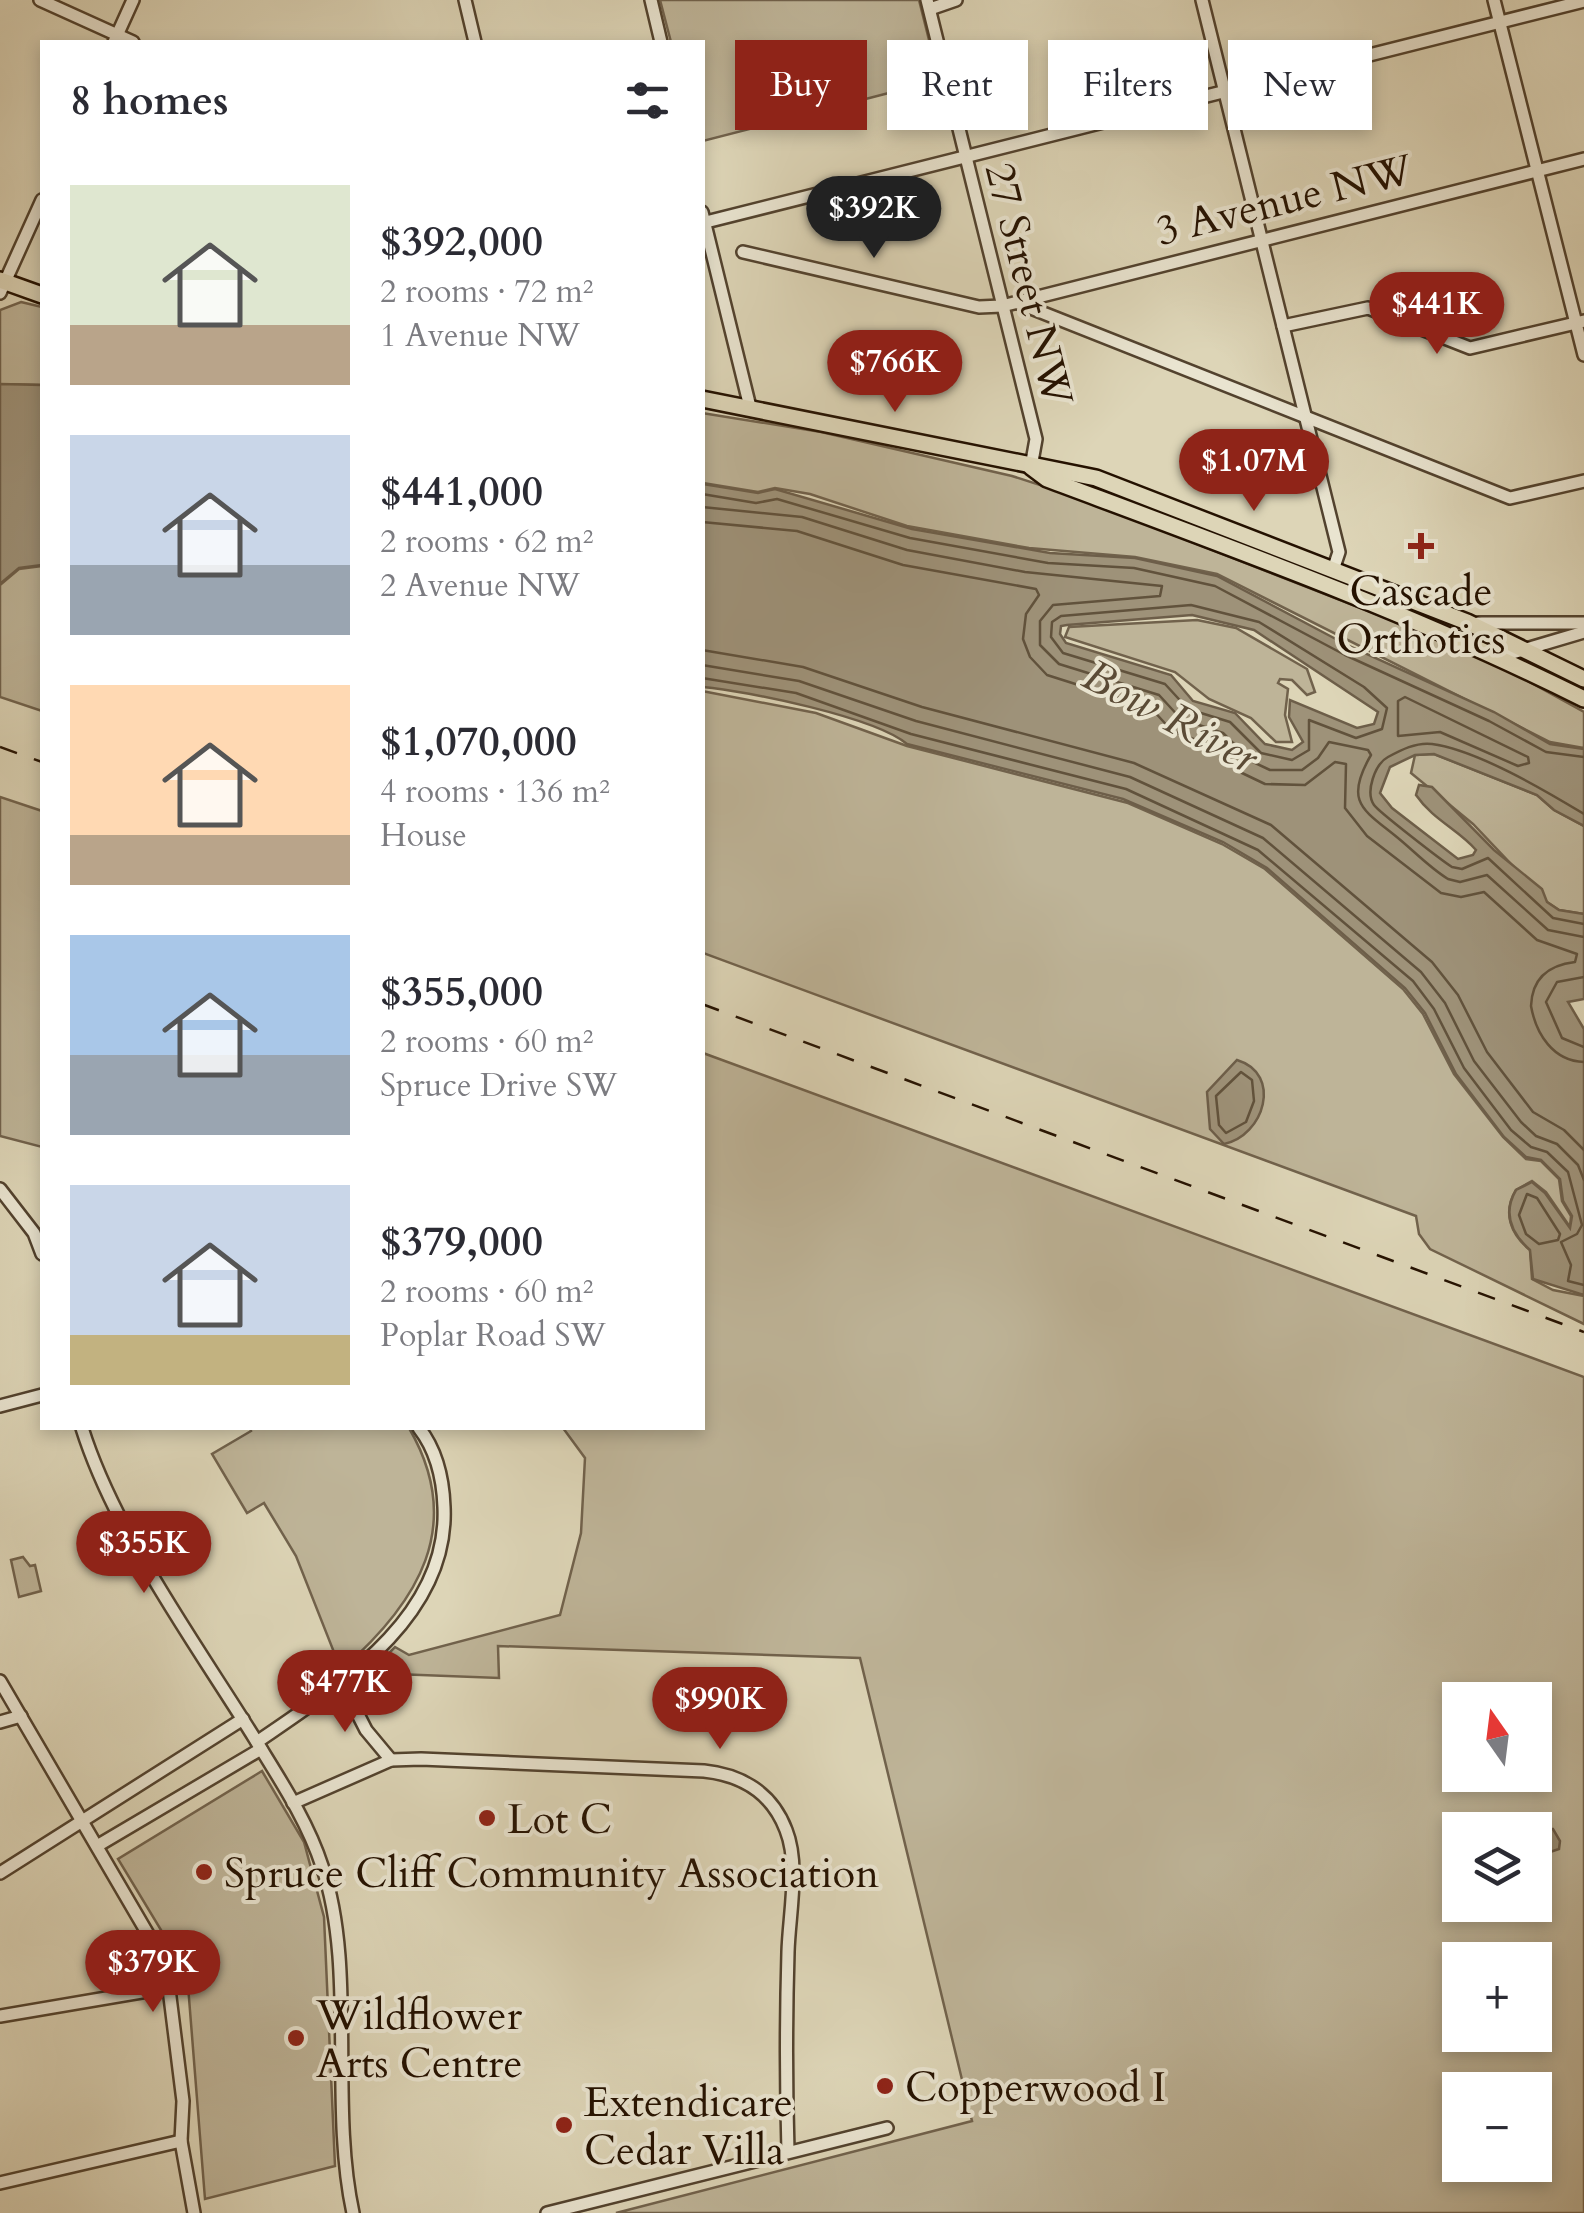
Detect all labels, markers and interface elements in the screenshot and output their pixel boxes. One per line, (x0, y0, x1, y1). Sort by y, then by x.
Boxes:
chip: Buy (735, 40, 867, 130)
chip: Rent (887, 40, 1028, 130)
chip: Filters (1048, 40, 1208, 130)
chip: New (1228, 40, 1372, 130)
text: 8 homes (70, 72, 228, 129)
icon: filters (620, 73, 675, 128)
street label: 3 Avenue NW (1150, 141, 1419, 260)
street label: 27 Street NW (971, 157, 1086, 413)
pin: $392K (804, 176, 944, 261)
text: $392K (828, 186, 920, 230)
text: $392,000 (380, 213, 543, 270)
icon: home (150, 225, 270, 345)
text: 2 rooms · 72 m² (380, 270, 593, 314)
pin: $441K (1367, 272, 1507, 357)
text: $441K (1391, 282, 1483, 326)
text: 1 Avenue NW (380, 314, 580, 358)
pin: $766K (825, 330, 965, 415)
text: $766K (849, 340, 941, 384)
pin: $1.07M (1173, 429, 1335, 514)
text: $1.07M (1201, 439, 1307, 483)
text: $441,000 (380, 463, 543, 520)
icon: home (150, 475, 270, 595)
text: 2 rooms · 62 m² (380, 520, 593, 564)
marker: Cascade Orthotics (1408, 533, 1434, 559)
place label: Cascade Orthotics (1337, 563, 1505, 668)
text: 2 Avenue NW (380, 564, 580, 608)
water label: Bow River (1072, 645, 1270, 789)
text: $1,070,000 (380, 713, 577, 770)
icon: home (150, 725, 270, 845)
text: 4 rooms · 136 m² (380, 770, 610, 814)
text: House (380, 814, 467, 858)
text: $355,000 (380, 963, 543, 1020)
icon: home (150, 975, 270, 1095)
text: 2 rooms · 60 m² (380, 1020, 593, 1064)
text: Spruce Drive SW (380, 1064, 617, 1108)
text: $379,000 (380, 1213, 543, 1270)
icon: home (150, 1225, 270, 1345)
text: 2 rooms · 60 m² (380, 1270, 593, 1314)
text: Poplar Road SW (380, 1314, 606, 1358)
pin: $355K (74, 1511, 214, 1596)
text: $355K (98, 1521, 190, 1565)
pin: $477K (275, 1650, 415, 1735)
text: $477K (299, 1660, 391, 1704)
pin: $990K (650, 1667, 790, 1752)
text: $990K (674, 1677, 766, 1721)
north arrow (1442, 1682, 1552, 1792)
map controls (1442, 1682, 1552, 2182)
place label: Lot C (507, 1791, 612, 1848)
marker: Lot C (476, 1807, 498, 1829)
button: layers (1442, 1812, 1552, 1922)
place label: Spruce Cliff Community Association (224, 1845, 879, 1902)
marker: Spruce Cliff Community Association (193, 1861, 215, 1883)
pin: $379K (83, 1930, 223, 2015)
text: $379K (107, 1940, 199, 1984)
button: + (1442, 1942, 1552, 2052)
place label: Wildflower Arts Centre (315, 1987, 523, 2092)
marker: Wildflower Arts Centre (285, 2027, 307, 2049)
place label: Copperwood I (905, 2059, 1166, 2116)
button: − (1442, 2072, 1552, 2182)
place label: Extendicare Cedar Villa (584, 2074, 793, 2179)
marker: Copperwood I (874, 2075, 896, 2097)
marker: Extendicare Cedar Villa (553, 2114, 575, 2136)

